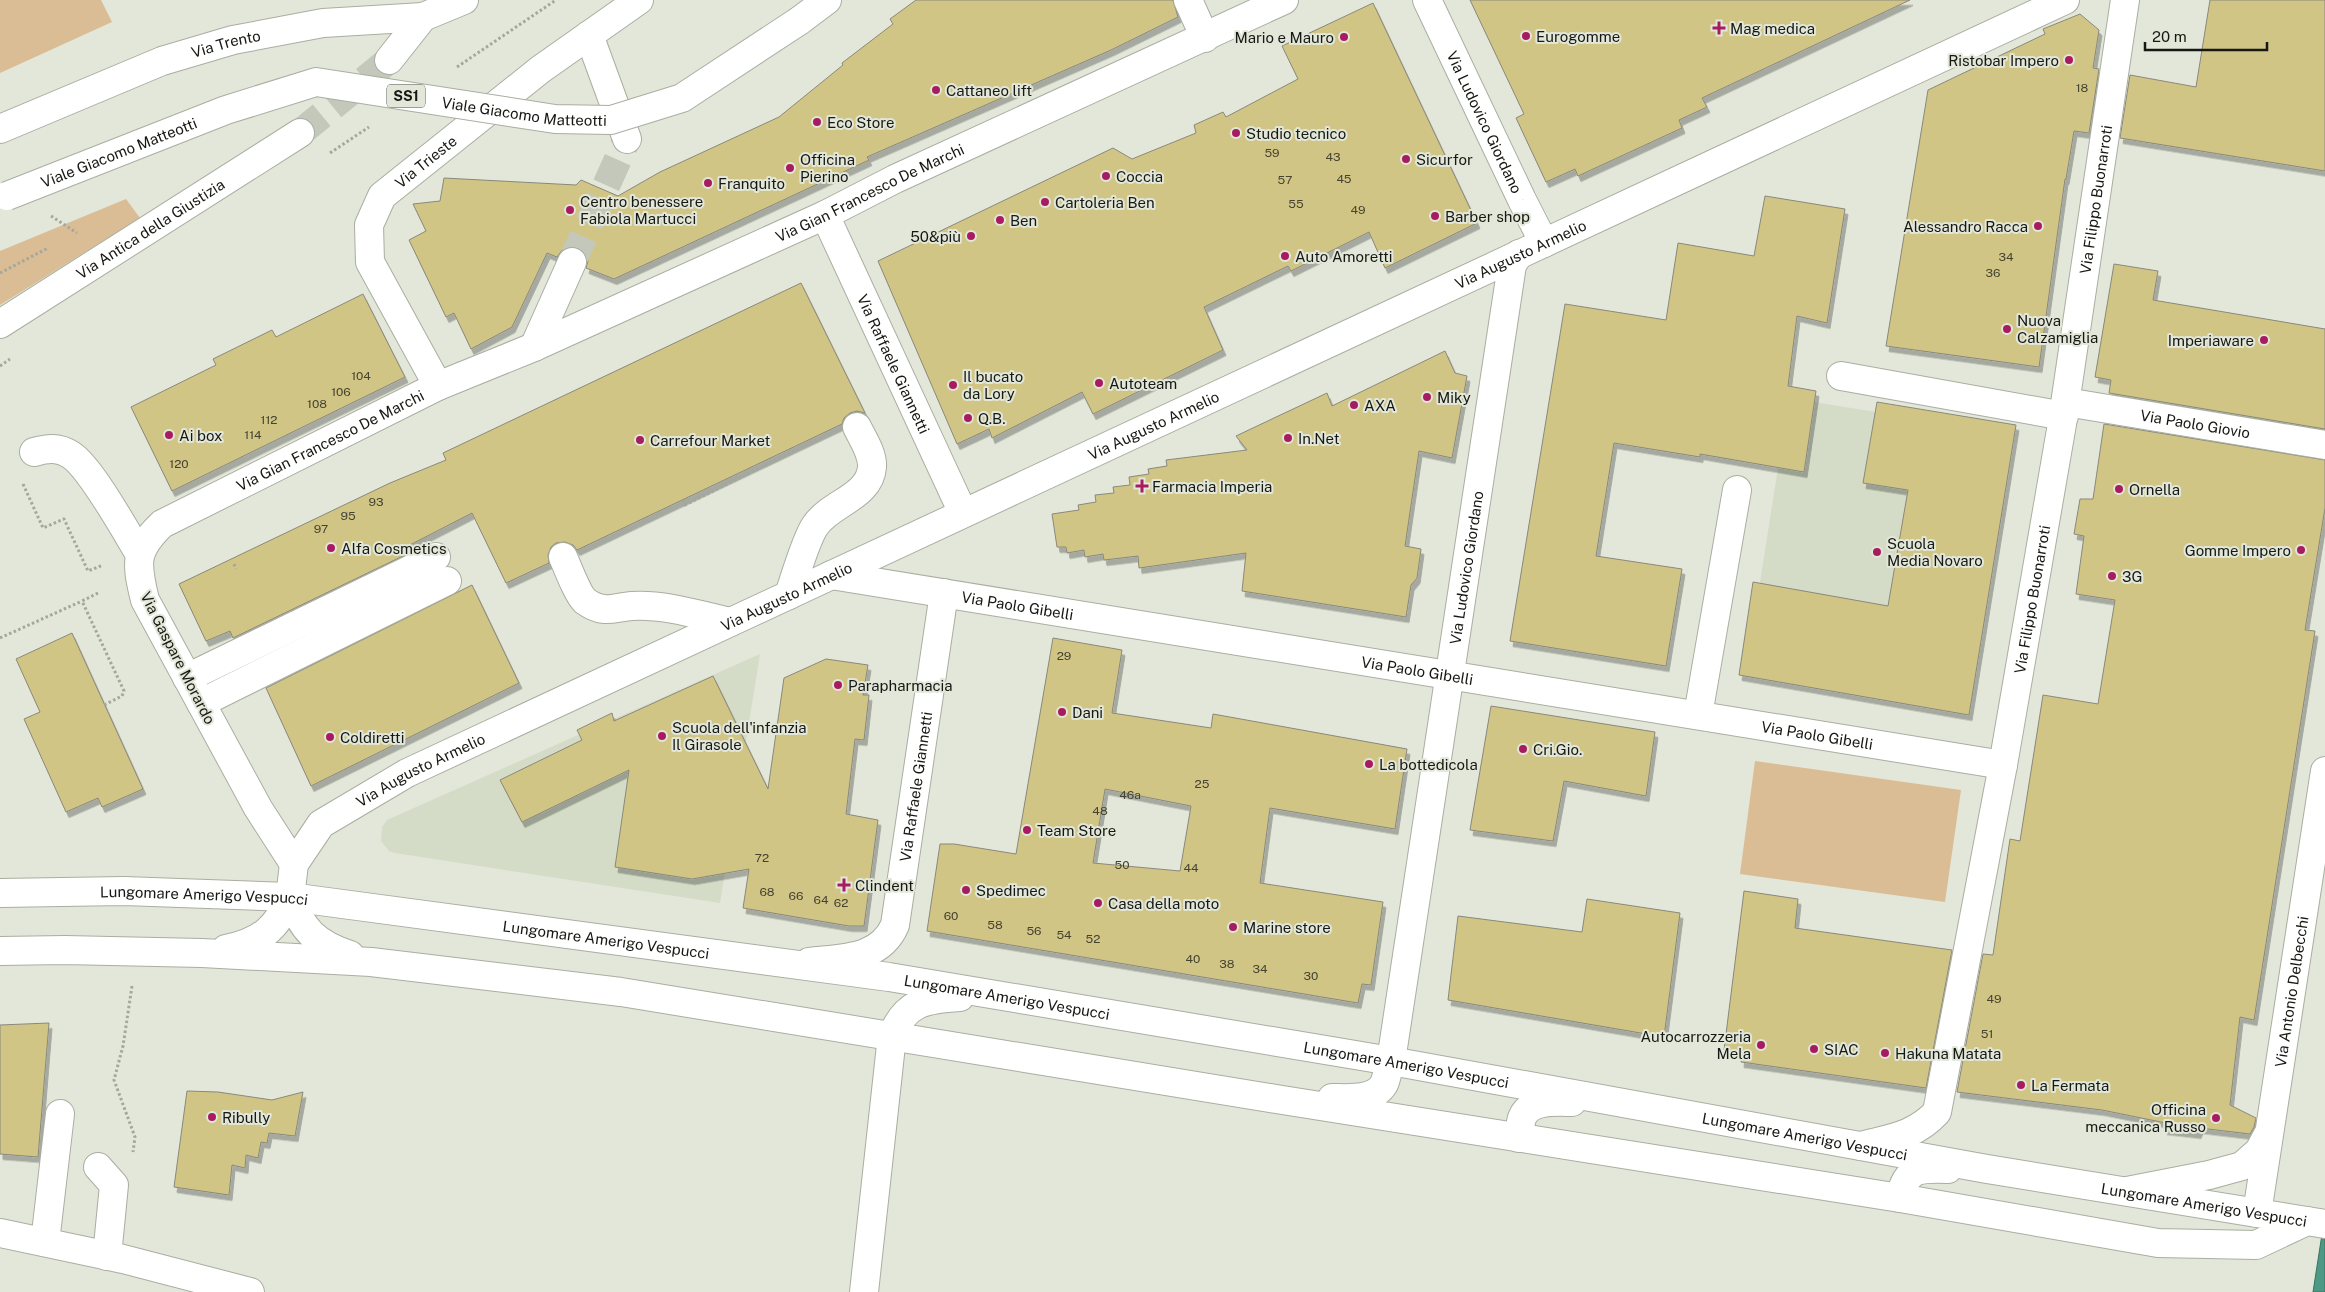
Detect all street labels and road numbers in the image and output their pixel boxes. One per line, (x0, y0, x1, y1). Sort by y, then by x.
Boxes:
street label: Via Trento (189, 27, 262, 60)
street label: Via Ludovico Giordano (1444, 48, 1526, 196)
road number: SS1 (387, 84, 425, 108)
street label: Viale Giacomo Matteotti (441, 93, 607, 128)
street label: Viale Giacomo Matteotti (38, 114, 199, 190)
street label: Via Filippo Buonarroti (2076, 124, 2115, 275)
street label: Via Trieste (391, 132, 460, 191)
street label: Via Gian Francesco De Marchi (773, 140, 967, 245)
street label: Via Antica della Giustizia (73, 175, 227, 282)
street label: Via Augusto Armelio (1452, 216, 1589, 292)
street label: Via Raffaele Giannetti (854, 291, 933, 436)
street label: Via Gian Francesco De Marchi (234, 386, 426, 494)
street label: Via Augusto Armelio (1085, 387, 1222, 463)
street label: Via Paolo Giovio (2139, 406, 2251, 441)
street label: Via Ludovico Giordano (1446, 490, 1486, 646)
street label: Via Filippo Buonarroti (2010, 524, 2053, 675)
street label: Via Augusto Armelio (718, 558, 855, 634)
street label: Via Paolo Gibelli (960, 588, 1075, 623)
street label: Via Gaspare Morardo (137, 589, 219, 727)
street label: Via Paolo Gibelli (1360, 653, 1474, 687)
street label: Via Raffaele Giannetti (896, 710, 935, 863)
street label: Via Paolo Gibelli (1760, 717, 1874, 752)
street label: Via Augusto Armelio (353, 729, 487, 810)
street label: Lungomare Amerigo Vespucci (100, 882, 309, 908)
street label: Via Antonio Delbecchi (2271, 915, 2311, 1068)
street label: Lungomare Amerigo Vespucci (502, 917, 710, 961)
street label: Lungomare Amerigo Vespucci (903, 971, 1111, 1022)
street label: Lungomare Amerigo Vespucci (1302, 1038, 1510, 1091)
street label: Lungomare Amerigo Vespucci (1701, 1109, 1909, 1163)
street label: Lungomare Amerigo Vespucci (2100, 1179, 2308, 1229)

